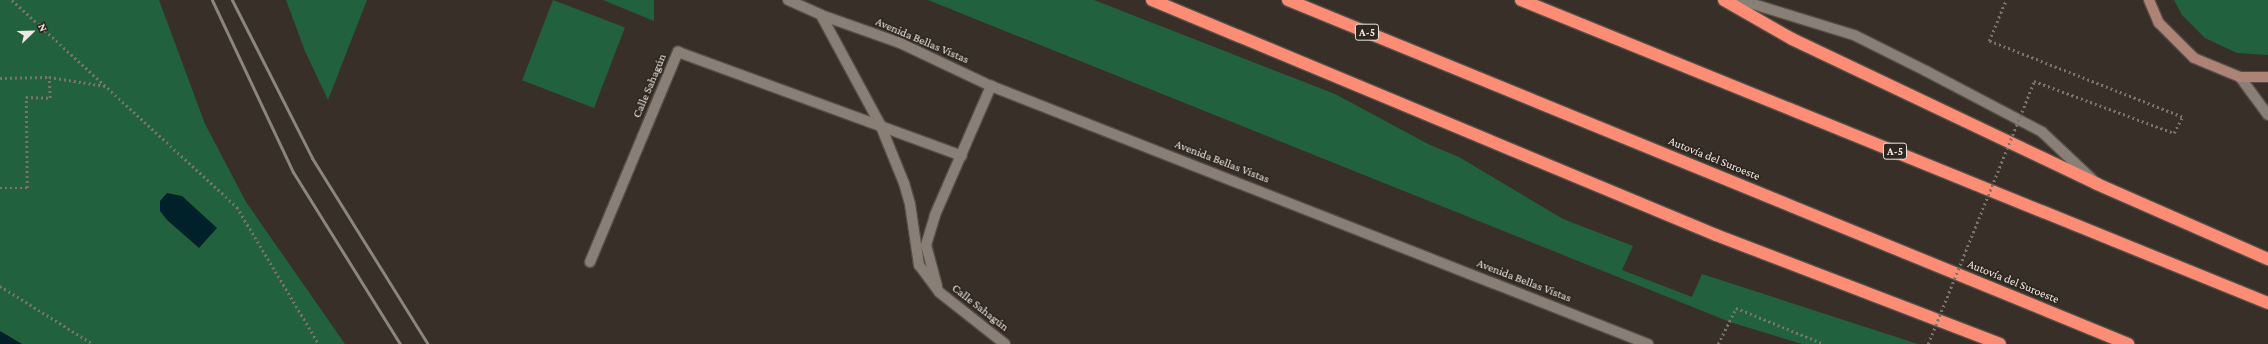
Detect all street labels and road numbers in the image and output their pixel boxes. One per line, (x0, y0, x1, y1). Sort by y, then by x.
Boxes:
street label: Avenida Bellas Vistas (873, 15, 971, 67)
road number: A-5 (1354, 23, 1380, 41)
street label: Calle Sahagún (630, 52, 670, 120)
street label: Autovía del Suroeste (1666, 134, 1762, 184)
street label: Avenida Bellas Vistas (1173, 137, 1271, 187)
road number: A-5 (1882, 142, 1908, 160)
street label: Avenida Bellas Vistas (1475, 256, 1573, 306)
street label: Autovía del Suroeste (1965, 257, 2061, 307)
street label: Calle Sahagún (949, 281, 1011, 335)

